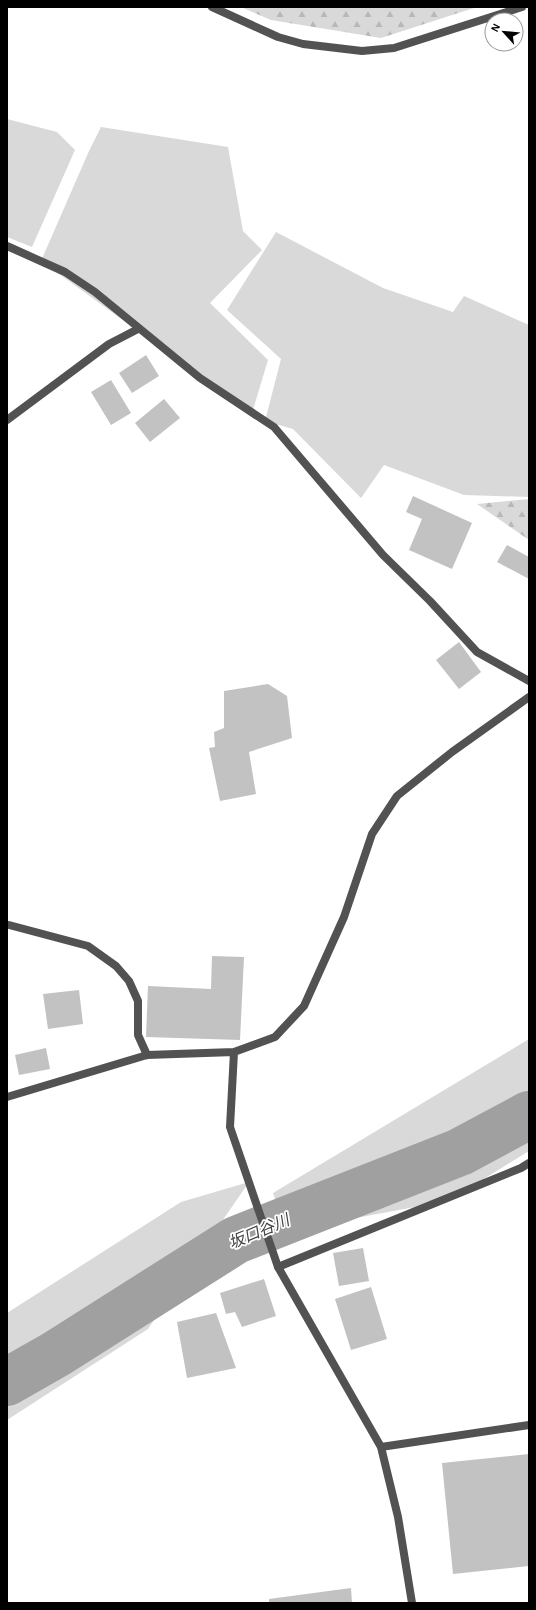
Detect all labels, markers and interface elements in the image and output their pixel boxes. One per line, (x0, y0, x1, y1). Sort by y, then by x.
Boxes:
north arrow (484, 12, 524, 52)
text: N (489, 22, 502, 34)
water label: 坂口谷川 (226, 1210, 293, 1252)

